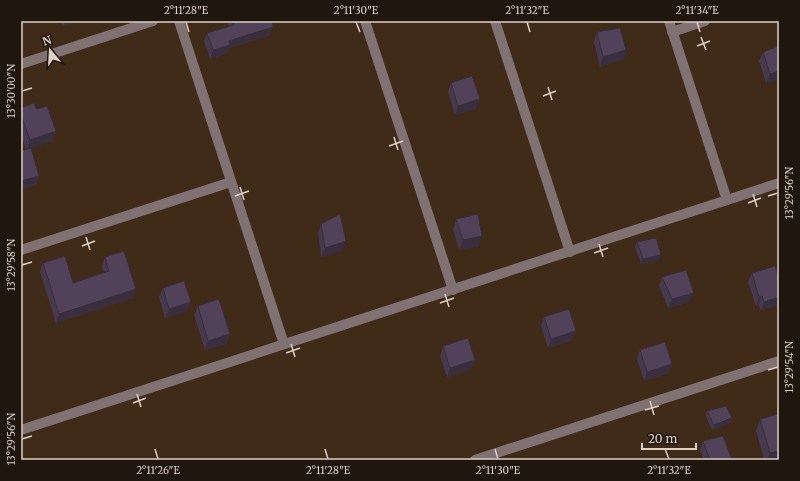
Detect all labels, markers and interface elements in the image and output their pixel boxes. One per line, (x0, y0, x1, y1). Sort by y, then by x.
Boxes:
text: 2°11'28"E (164, 4, 209, 17)
text: 2°11'30"E (334, 4, 379, 17)
text: 2°11'32"E (505, 4, 549, 17)
text: 2°11'34"E (675, 4, 719, 17)
north arrow (30, 30, 70, 70)
text: N (41, 32, 53, 48)
text: 13°30'00"N (5, 64, 18, 118)
text: 13°29'56"N (783, 167, 796, 219)
text: 13°29'58"N (5, 238, 18, 291)
text: 13°29'54"N (783, 341, 796, 393)
text: 13°29'56"N (5, 413, 18, 465)
scale bar (642, 425, 696, 451)
text: 20 m (648, 431, 677, 446)
text: 2°11'26"E (136, 464, 180, 477)
text: 2°11'28"E (306, 464, 351, 477)
text: 2°11'30"E (476, 464, 521, 477)
text: 2°11'32"E (647, 464, 691, 477)

